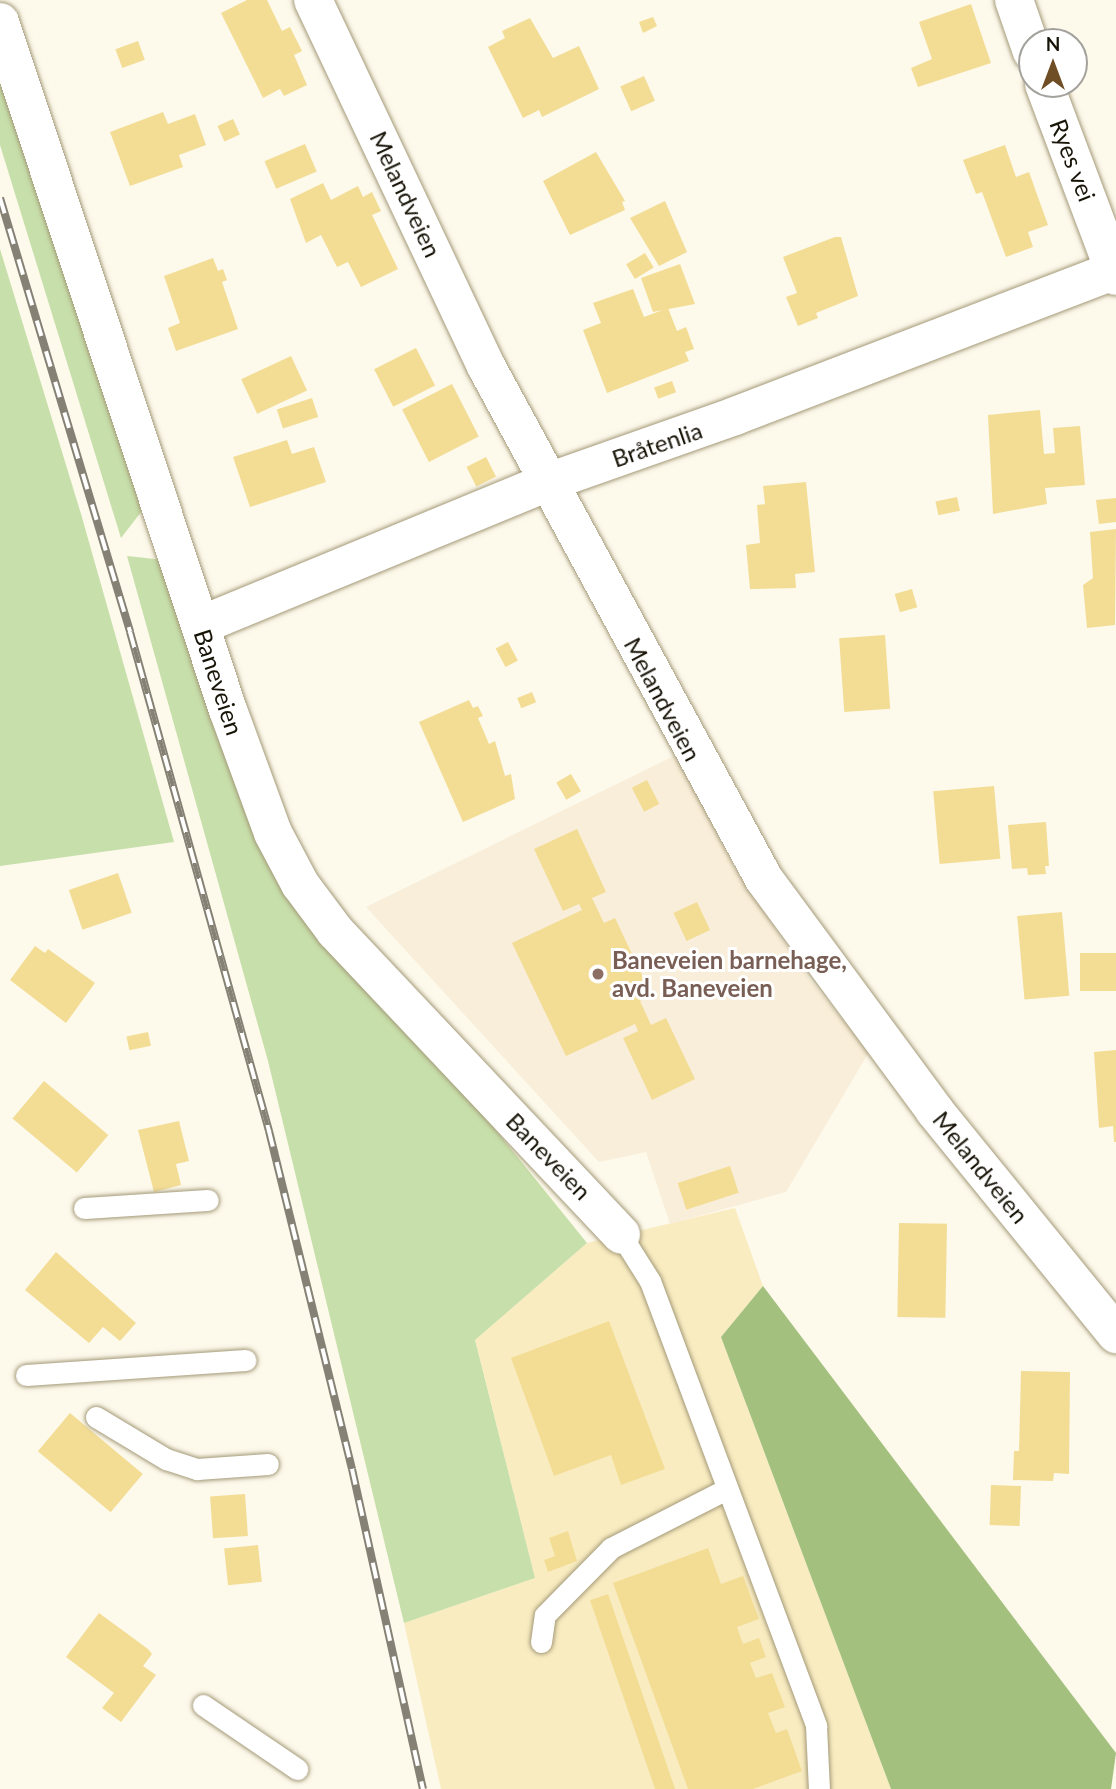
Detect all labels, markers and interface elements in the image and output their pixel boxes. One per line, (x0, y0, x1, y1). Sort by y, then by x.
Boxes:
north arrow (1018, 28, 1088, 98)
text: N (1046, 32, 1060, 55)
street label: Ryes vei (1044, 115, 1102, 205)
street label: Melandveien (364, 126, 448, 262)
street label: Bråtenlia (608, 415, 706, 473)
street label: Baneveien (188, 625, 250, 739)
street label: Melandveien (618, 632, 708, 766)
place label: Baneveien barnehage, avd. Baneveien (612, 946, 847, 1002)
marker: Baneveien barnehage, avd. Baneveien (590, 966, 606, 982)
street label: Melandveien (927, 1105, 1035, 1229)
street label: Baneveien (501, 1107, 597, 1205)

